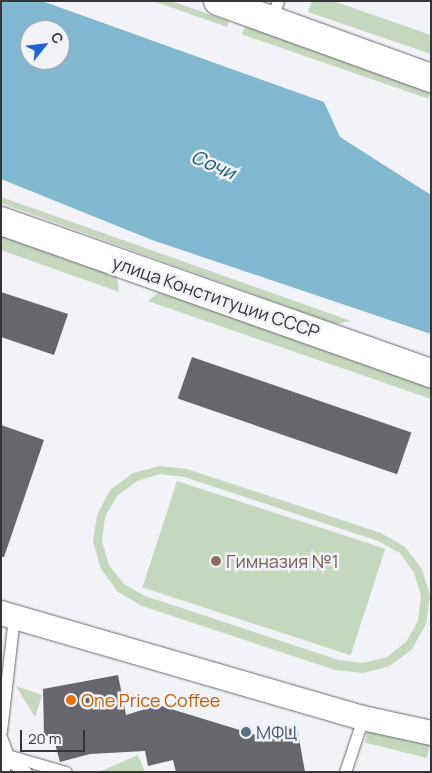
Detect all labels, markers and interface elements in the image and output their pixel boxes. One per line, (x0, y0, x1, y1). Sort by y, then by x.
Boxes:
north arrow (20, 20, 70, 70)
text: С (47, 29, 68, 47)
water label: Сочи (187, 145, 239, 185)
street label: улица Конституции СССР (109, 251, 323, 343)
place label: Гимназия №1 (226, 550, 339, 572)
marker: Гимназия №1 (210, 555, 222, 567)
place label: One Price Coffee (81, 689, 220, 711)
marker: One Price Coffee (65, 694, 77, 706)
scale bar (22, 720, 88, 752)
place label: МФЦ (256, 721, 297, 743)
marker: МФЦ (240, 726, 252, 738)
text: 20 m (28, 728, 61, 749)

